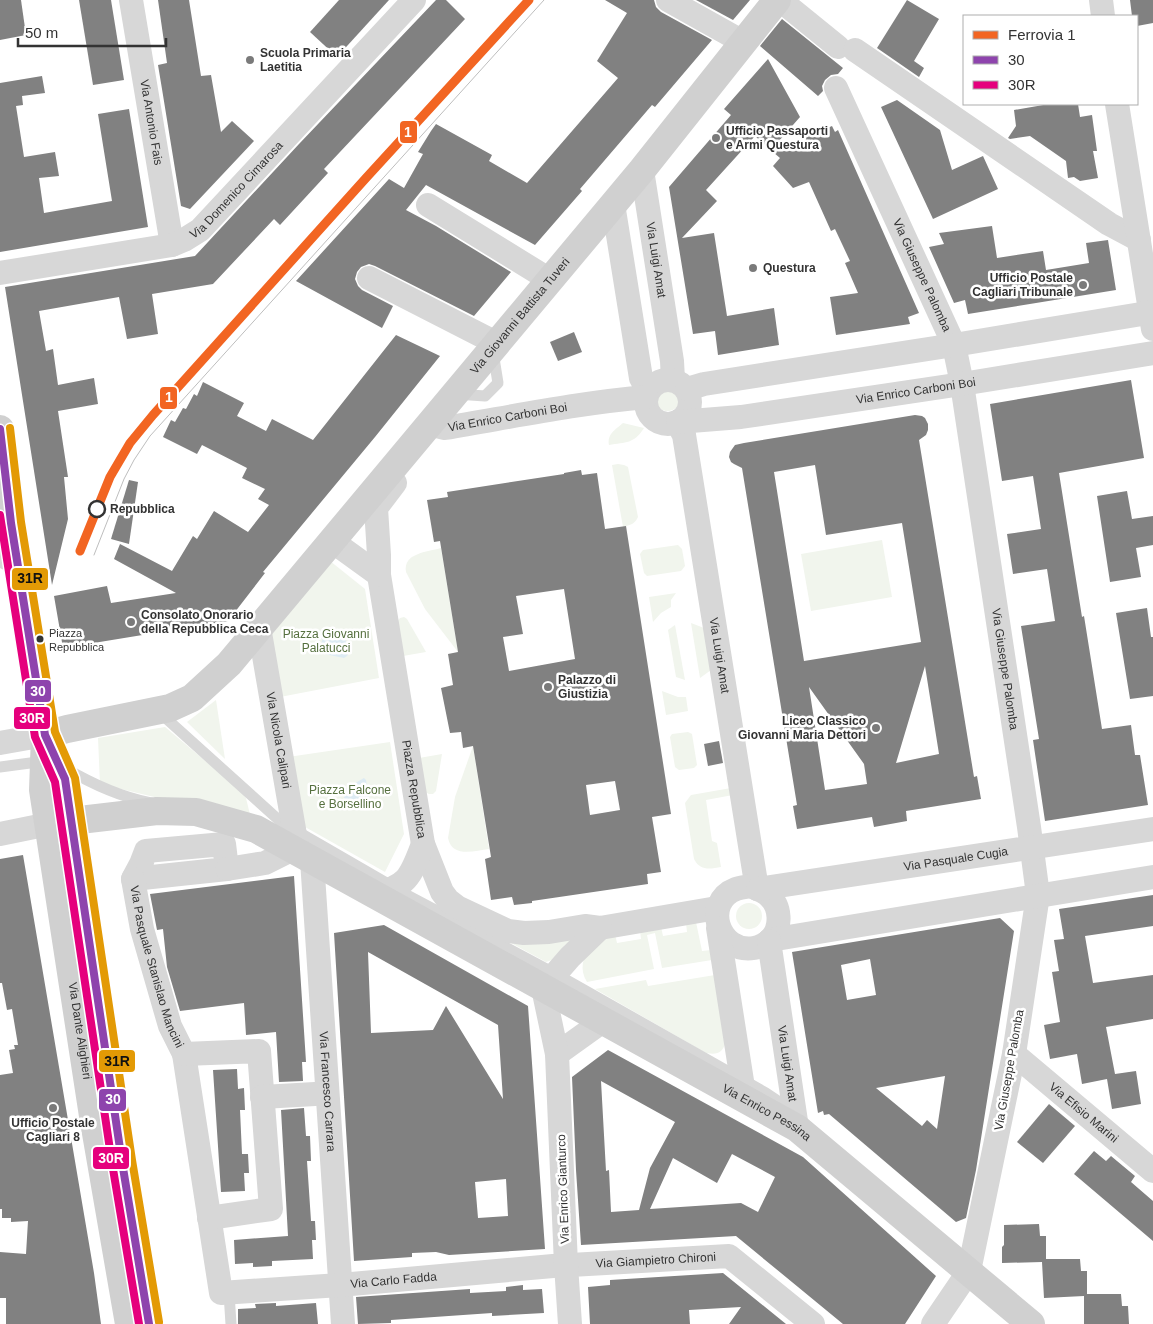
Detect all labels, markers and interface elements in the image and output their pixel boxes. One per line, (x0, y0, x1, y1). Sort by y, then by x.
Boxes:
scale bar (18, 15, 165, 47)
legend (963, 15, 1138, 105)
text: 50 m (25, 24, 58, 41)
text: Ferrovia 1 (1008, 26, 1076, 43)
place label: Scuola Primaria Laetitia (260, 46, 351, 74)
text: 30 (1008, 51, 1025, 68)
marker: Scuola Primaria Laetitia (244, 54, 256, 66)
text: 30R (1008, 76, 1036, 93)
street label: Via Antonio Fais (137, 78, 166, 166)
line badge: 1 (399, 120, 418, 144)
text: 1 (404, 124, 412, 140)
place label: Ufficio Passaporti e Armi Questura (726, 124, 828, 152)
marker: Ufficio Passaporti e Armi Questura (710, 132, 722, 144)
street label: Via Domenico Cimarosa (187, 138, 286, 242)
street label: Via Giuseppe Palomba (890, 217, 954, 334)
street label: Via Luigi Amat (643, 221, 669, 299)
street label: Via Giovanni Battista Tuveri (467, 255, 573, 377)
place label: Questura (763, 261, 816, 275)
marker: Questura (747, 262, 759, 274)
place label: Ufficio Postale Cagliari Tribunale (972, 271, 1073, 299)
marker: Ufficio Postale Cagliari Tribunale (1077, 279, 1089, 291)
street label: Via Enrico Carboni Boi (855, 375, 977, 407)
line badge: 1 (159, 386, 178, 410)
text: 1 (165, 389, 173, 405)
street label: Via Enrico Carboni Boi (447, 400, 568, 434)
marker: Repubblica (88, 500, 106, 518)
place label: Repubblica (110, 502, 175, 516)
line badge: 31R (11, 567, 49, 591)
text: 31R (17, 570, 43, 586)
street label: Via Giuseppe Palomba (989, 607, 1021, 731)
place label: Consolato Onorario della Repubblica Ceca (141, 608, 269, 636)
marker: Consolato Onorario della Repubblica Ceca (125, 616, 137, 628)
street label: Via Luigi Amat (706, 616, 733, 695)
place label: Piazza Repubblica (49, 627, 105, 653)
park label: Piazza Giovanni Palatucci (283, 627, 369, 655)
marker: Piazza Repubblica (35, 634, 45, 644)
place label: Palazzo di Giustizia (558, 673, 616, 701)
line badge: 30 (24, 679, 52, 703)
marker: Palazzo di Giustizia (542, 681, 554, 693)
text: 30 (30, 683, 46, 699)
street label: Via Nicola Calipari (263, 691, 294, 790)
line badge: 30R (13, 706, 51, 730)
text: 30R (19, 710, 45, 726)
place label: Liceo Classico Giovanni Maria Dettori (738, 714, 866, 742)
marker: Liceo Classico Giovanni Maria Dettori (870, 722, 882, 734)
street label: Piazza Repubblica (399, 739, 429, 840)
park label: Piazza Falcone e Borsellino (309, 783, 391, 811)
street label: Via Pasquale Cugia (903, 844, 1009, 874)
street label: Via Pasquale Stanislao Mancini (127, 885, 187, 1050)
street label: Via Dante Alighieri (66, 981, 94, 1080)
street label: Via Giuseppe Palomba (991, 1008, 1027, 1132)
street label: Via Luigi Amat (775, 1025, 800, 1103)
street label: Via Francesco Carrara (316, 1031, 338, 1152)
line badge: 31R (98, 1049, 136, 1073)
text: 31R (104, 1053, 130, 1069)
street label: Via Efisio Marini (1046, 1080, 1121, 1146)
street label: Via Enrico Pessina (720, 1081, 814, 1144)
line badge: 30 (98, 1088, 127, 1112)
text: 30 (105, 1091, 121, 1107)
marker: Ufficio Postale Cagliari 8 (47, 1102, 59, 1114)
place label: Ufficio Postale Cagliari 8 (11, 1116, 95, 1144)
street label: Via Enrico Gianturco (554, 1134, 572, 1244)
line badge: 30R (92, 1146, 130, 1170)
text: 30R (98, 1150, 124, 1166)
street label: Via Giampietro Chironi (595, 1250, 716, 1271)
street label: Via Carlo Fadda (350, 1269, 438, 1291)

